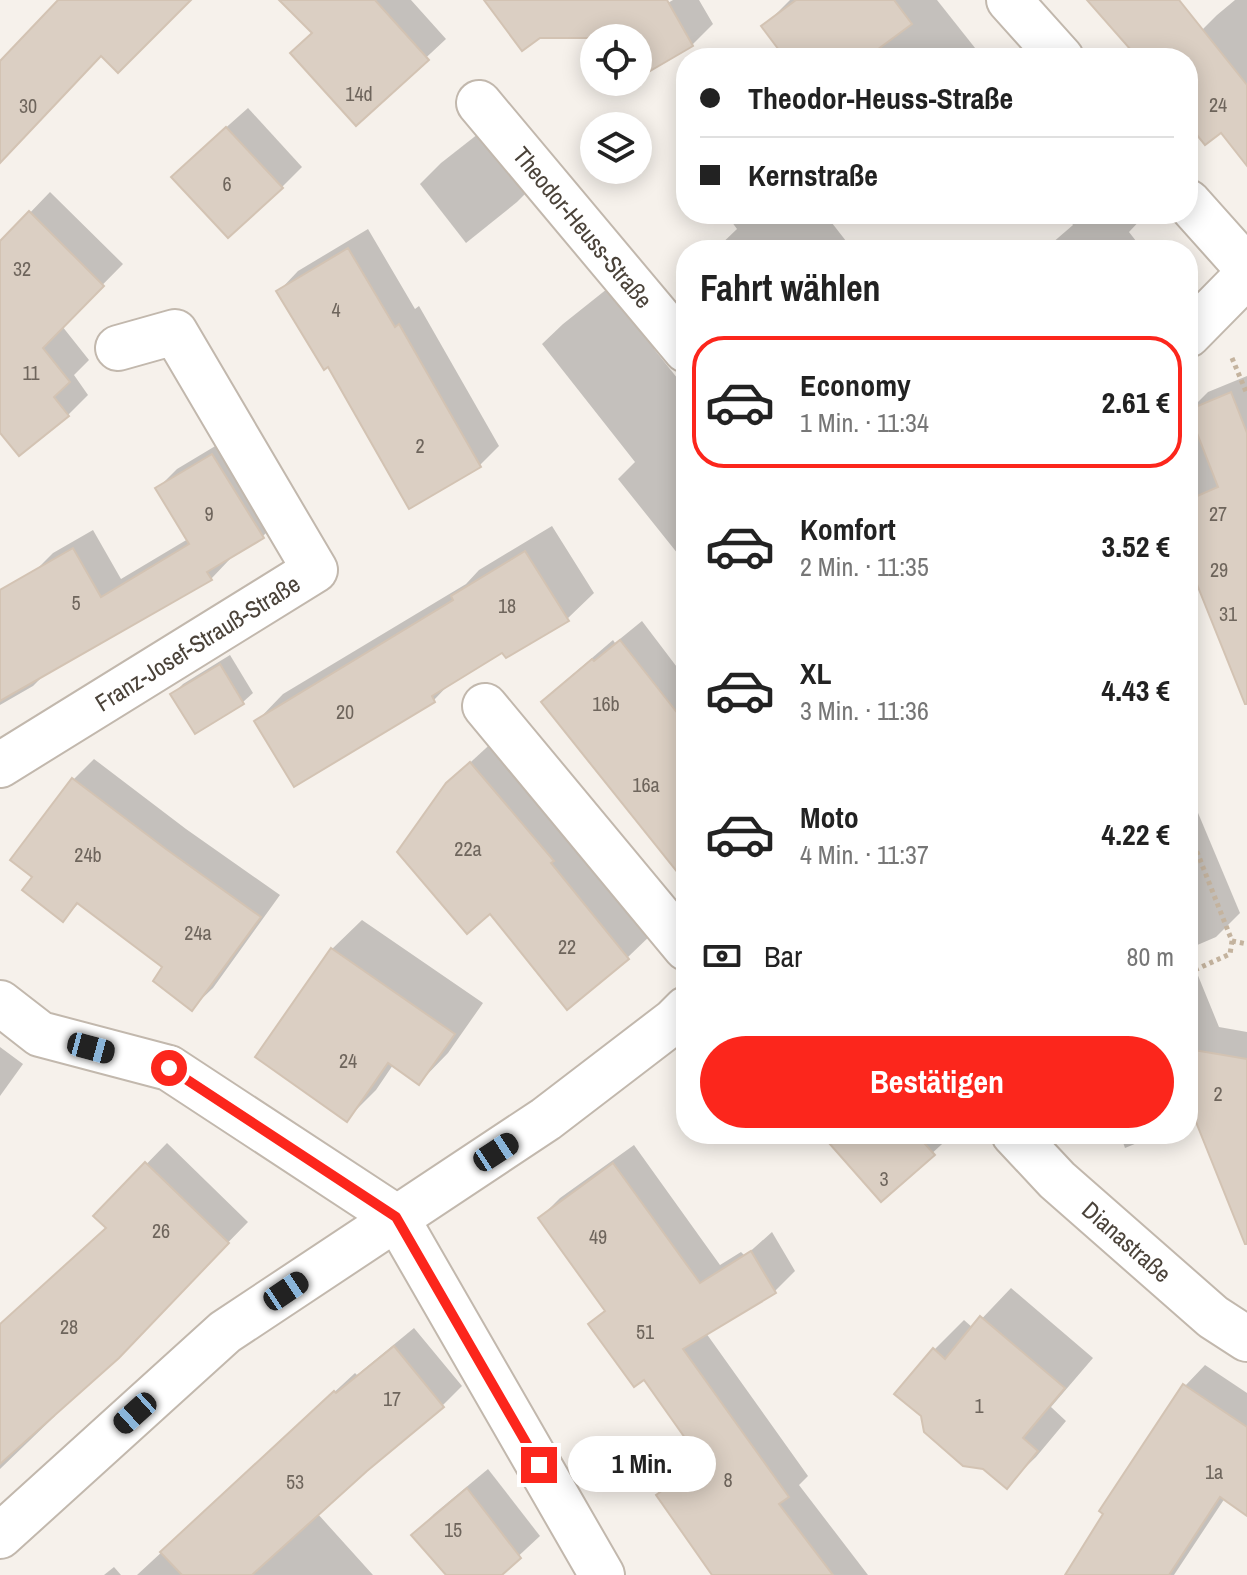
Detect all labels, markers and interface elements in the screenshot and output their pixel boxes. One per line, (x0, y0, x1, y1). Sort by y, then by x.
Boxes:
map controls (580, 24, 652, 184)
button: locate (580, 24, 652, 96)
text: Theodor-Heuss-Straße (748, 78, 1013, 118)
house number: 14d (345, 80, 373, 107)
house number: 24 (1209, 91, 1227, 118)
house number: 30 (19, 92, 37, 119)
button: layers (580, 112, 652, 184)
street label: Theodor-Heuss-Straße (506, 140, 660, 315)
text: Kernstraße (748, 155, 878, 195)
house number: 6 (222, 170, 232, 197)
house number: 32 (13, 255, 31, 282)
text: Fahrt wählen (700, 264, 881, 312)
house number: 4 (331, 296, 341, 323)
house number: 11 (22, 359, 40, 386)
text: Economy (800, 365, 911, 405)
icon: car (704, 366, 776, 438)
text: 2.61 € (1102, 382, 1170, 422)
text: 1 Min. · 11:34 (800, 405, 929, 440)
house number: 2 (415, 432, 425, 459)
house number: 9 (204, 500, 214, 527)
house number: 27 (1209, 500, 1227, 527)
text: Komfort (800, 509, 896, 549)
icon: car (704, 510, 776, 582)
text: 3.52 € (1102, 526, 1170, 566)
text: 2 Min. · 11:35 (800, 549, 929, 584)
house number: 29 (1210, 556, 1228, 583)
street label: Franz-Josef-Strauß-Straße (89, 567, 306, 718)
house number: 5 (71, 589, 81, 616)
house number: 18 (498, 592, 516, 619)
house number: 31 (1219, 600, 1237, 627)
text: XL (800, 653, 831, 693)
icon: car (704, 654, 776, 726)
text: 4.43 € (1102, 670, 1170, 710)
house number: 16b (592, 690, 620, 717)
text: 3 Min. · 11:36 (800, 693, 929, 728)
house number: 20 (336, 698, 354, 725)
house number: 16a (632, 771, 660, 798)
text: Moto (800, 797, 859, 837)
icon: car (704, 798, 776, 870)
text: 4.22 € (1102, 814, 1170, 854)
house number: 22a (454, 835, 482, 862)
text: 4 Min. · 11:37 (800, 837, 929, 872)
house number: 24b (74, 841, 102, 868)
house number: 24a (184, 919, 212, 946)
house number: 22 (558, 933, 576, 960)
icon: cash (700, 934, 744, 978)
text: Bar (764, 936, 802, 976)
text: 80 m (1127, 939, 1174, 974)
car (65, 1030, 117, 1066)
button: Bestätigen (700, 1036, 1174, 1128)
house number: 24 (339, 1047, 357, 1074)
route start (151, 1050, 187, 1086)
house number: 2 (1213, 1080, 1223, 1107)
car (469, 1129, 523, 1175)
house number: 3 (879, 1165, 889, 1192)
street label: Dianastraße (1076, 1194, 1178, 1289)
house number: 26 (152, 1217, 170, 1244)
house number: 49 (589, 1223, 607, 1250)
car (259, 1268, 313, 1314)
house number: 28 (60, 1313, 78, 1340)
house number: 51 (636, 1318, 654, 1345)
house number: 17 (383, 1385, 401, 1412)
car (109, 1388, 161, 1438)
house number: 1 (974, 1392, 984, 1419)
callout: 1 Min. (567, 1437, 715, 1493)
text: 1 Min. (612, 1446, 672, 1481)
route end (521, 1447, 557, 1483)
house number: 1a (1205, 1458, 1223, 1485)
house number: 8 (723, 1466, 733, 1493)
house number: 53 (286, 1468, 304, 1495)
house number: 15 (444, 1516, 462, 1543)

